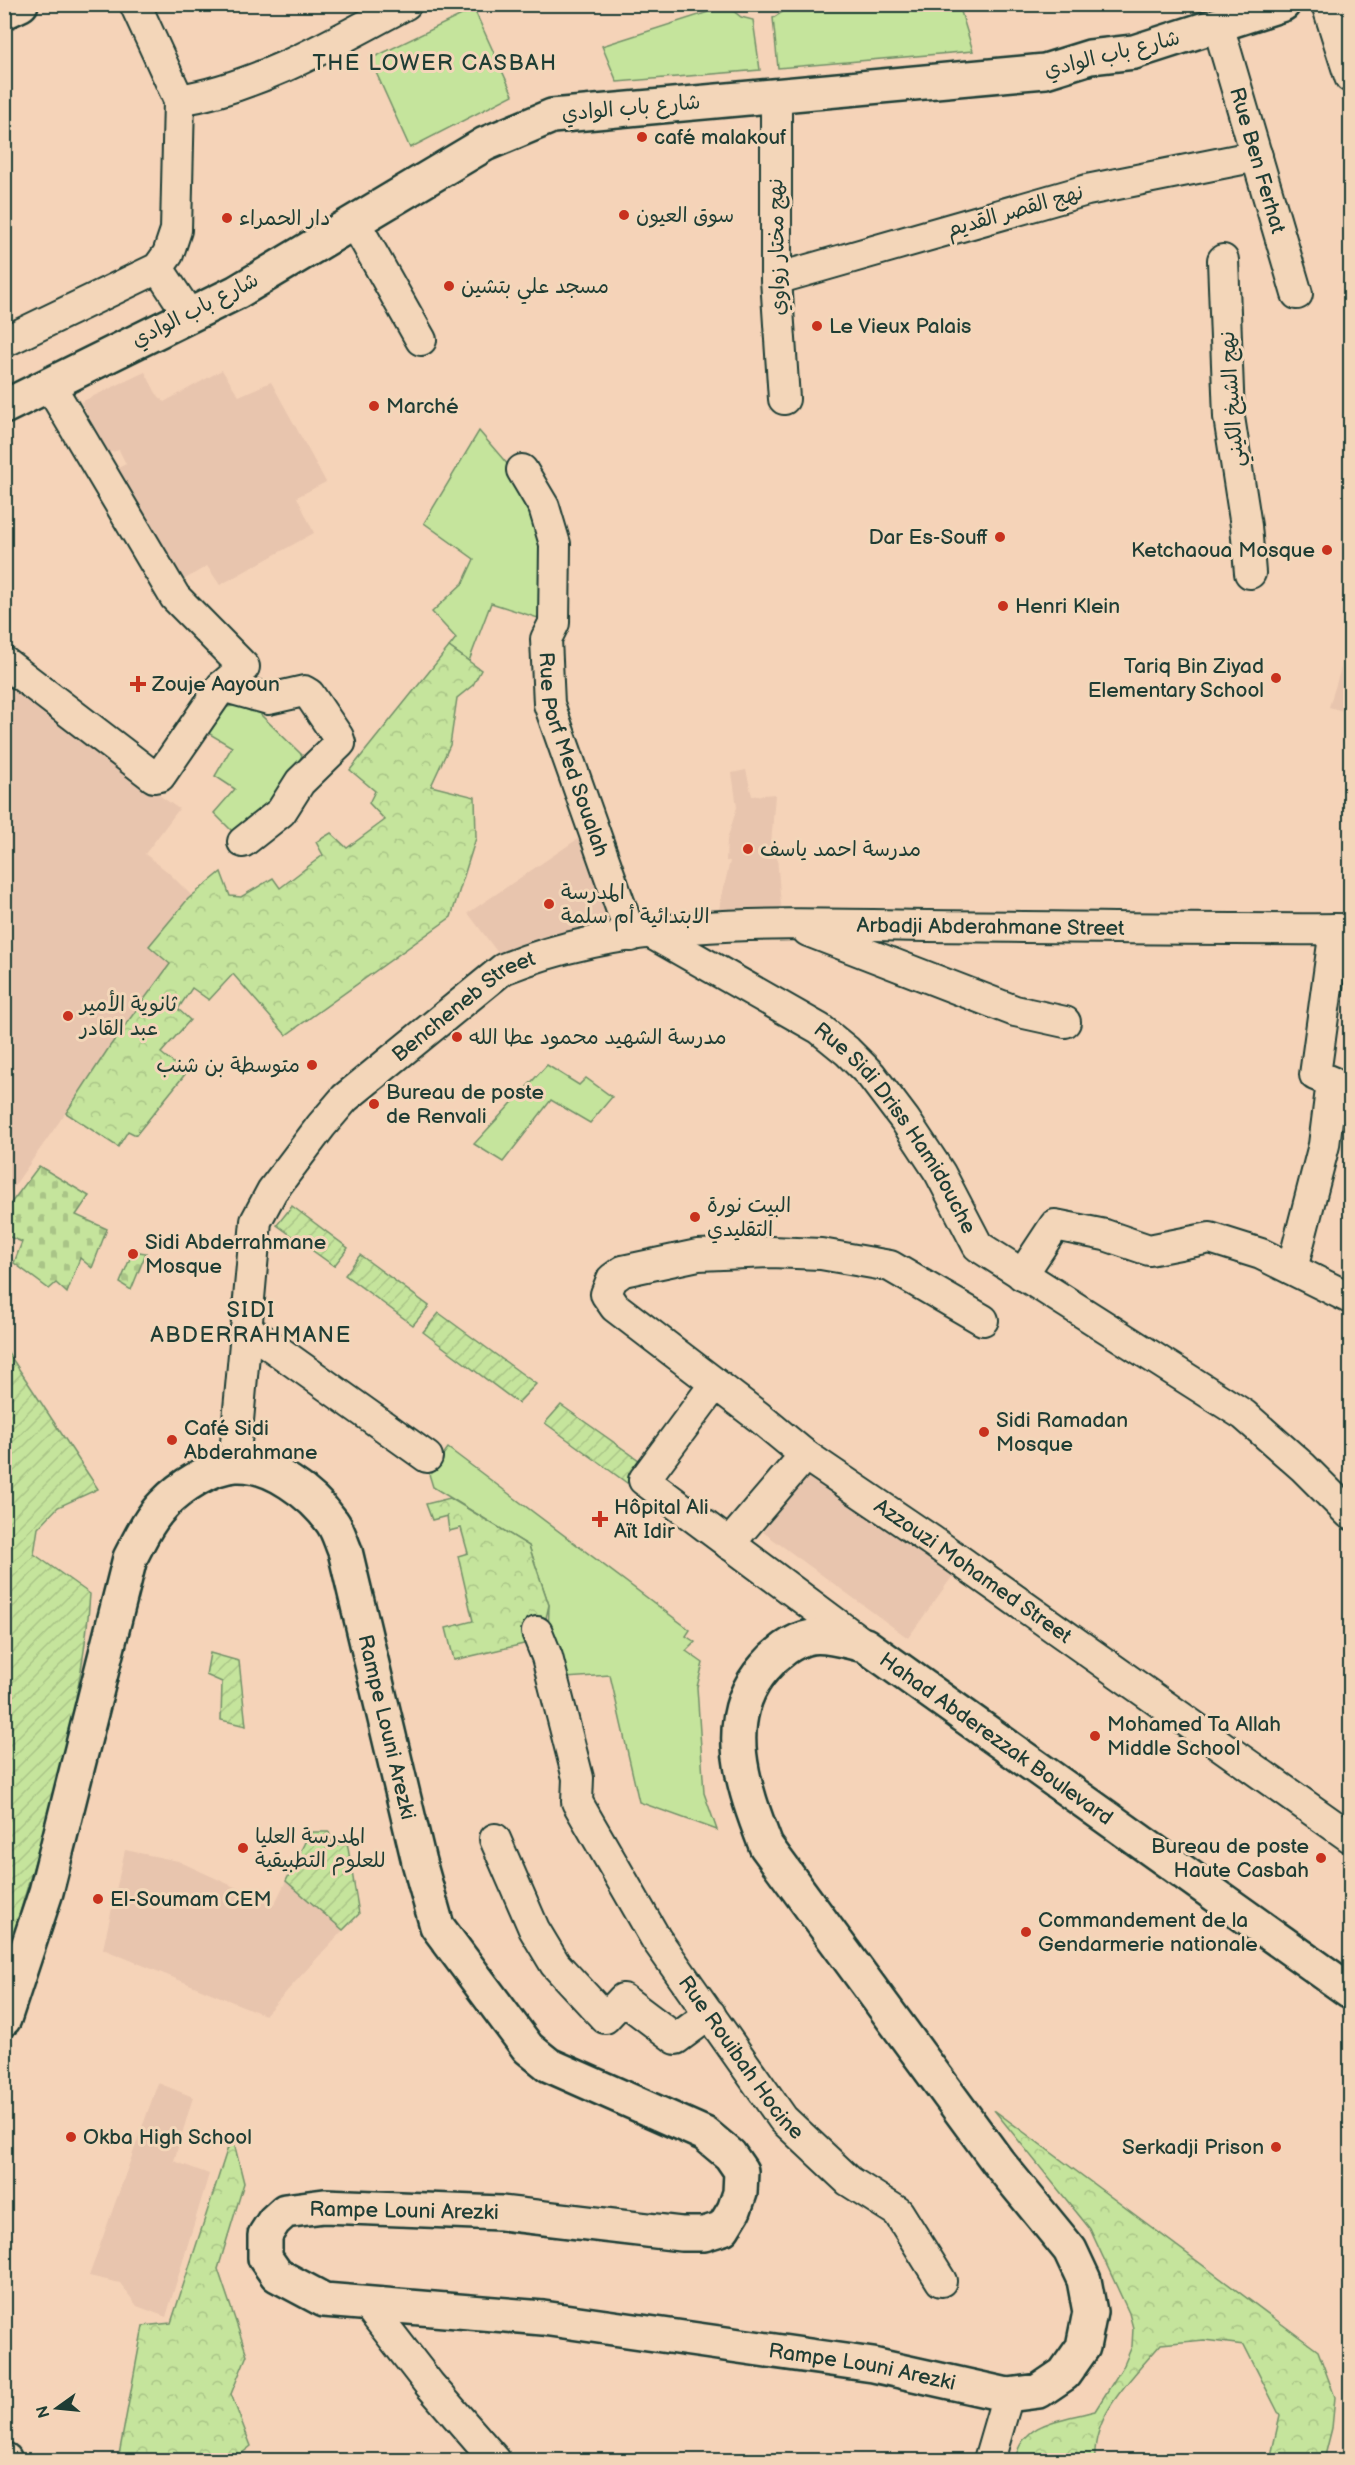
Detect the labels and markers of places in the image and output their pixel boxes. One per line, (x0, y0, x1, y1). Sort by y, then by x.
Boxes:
place label: café malakouf (654, 125, 787, 150)
marker: café malakouf (635, 130, 649, 144)
place label: سوق العيون (636, 203, 734, 228)
place label: دار الحمراء (239, 206, 330, 231)
marker: سوق العيون (617, 208, 631, 222)
marker: دار الحمراء (220, 211, 234, 225)
place label: مسجد علي بتشين (461, 274, 609, 305)
marker: مسجد علي بتشين (442, 279, 456, 293)
place label: Le Vieux Palais (829, 314, 971, 339)
marker: Le Vieux Palais (810, 319, 824, 333)
place label: Marché (386, 394, 459, 419)
marker: Marché (367, 399, 381, 413)
place label: Dar Es-Souff (868, 525, 989, 550)
marker: Dar Es-Souff (993, 530, 1007, 544)
place label: Ketchaoua Mosque (1131, 538, 1315, 563)
marker: Ketchaoua Mosque (1320, 543, 1334, 557)
place label: Henri Klein (1015, 594, 1120, 619)
marker: Henri Klein (996, 599, 1010, 613)
place label: Tariq Bin Ziyad Elementary School (1088, 654, 1264, 703)
marker: Tariq Bin Ziyad Elementary School (1269, 671, 1283, 685)
place label: Zouje Aayoun (151, 672, 280, 697)
marker: Zouje Aayoun (129, 675, 147, 693)
place label: مدرسة احمد ياسف (760, 837, 921, 862)
marker: مدرسة احمد ياسف (741, 842, 755, 856)
place label: المدرسة الابتدائية أم سلمة (561, 880, 710, 932)
marker: المدرسة الابتدائية أم سلمة (542, 897, 556, 911)
place label: ثانوية الأمير عبد القادر (78, 990, 178, 1041)
marker: ثانوية الأمير عبد القادر (61, 1009, 75, 1023)
place label: مدرسة الشهيد محمود عطا الله (469, 1025, 727, 1050)
marker: مدرسة الشهيد محمود عطا الله (450, 1030, 464, 1044)
place label: متوسطة بن شنب (156, 1053, 300, 1078)
marker: متوسطة بن شنب (305, 1058, 319, 1072)
place label: Bureau de poste de Renvali (386, 1080, 544, 1129)
marker: Bureau de poste de Renvali (367, 1097, 381, 1111)
place label: البيت نورة التقليدي (707, 1193, 791, 1244)
marker: البيت نورة التقليدي (688, 1210, 702, 1224)
place label: Sidi Abderrahmane Mosque (145, 1230, 326, 1279)
marker: Sidi Abderrahmane Mosque (126, 1247, 140, 1261)
place label: Sidi Ramadan Mosque (996, 1408, 1128, 1457)
place label: Café Sidi Abderahmane (184, 1416, 317, 1465)
marker: Sidi Ramadan Mosque (977, 1425, 991, 1439)
marker: Café Sidi Abderahmane (165, 1433, 179, 1447)
place label: Hôpital Ali Aït Idir (614, 1495, 709, 1544)
marker: Hôpital Ali Aït Idir (591, 1510, 609, 1528)
place label: Mohamed Ta Allah Middle School (1107, 1712, 1281, 1761)
marker: Mohamed Ta Allah Middle School (1088, 1729, 1102, 1743)
place label: المدرسة العليا للعلوم التطبيقية (255, 1824, 386, 1876)
place label: Bureau de poste Haute Casbah (1151, 1834, 1309, 1883)
marker: المدرسة العليا للعلوم التطبيقية (236, 1841, 250, 1855)
marker: Bureau de poste Haute Casbah (1314, 1851, 1328, 1865)
place label: El-Soumam CEM (110, 1887, 272, 1912)
marker: El-Soumam CEM (91, 1892, 105, 1906)
place label: Commandement de la Gendarmerie nationale (1038, 1908, 1258, 1957)
marker: Commandement de la Gendarmerie nationale (1019, 1925, 1033, 1939)
place label: Okba High School (83, 2125, 252, 2150)
marker: Okba High School (64, 2130, 78, 2144)
place label: Serkadji Prison (1122, 2135, 1264, 2160)
marker: Serkadji Prison (1269, 2140, 1283, 2154)

